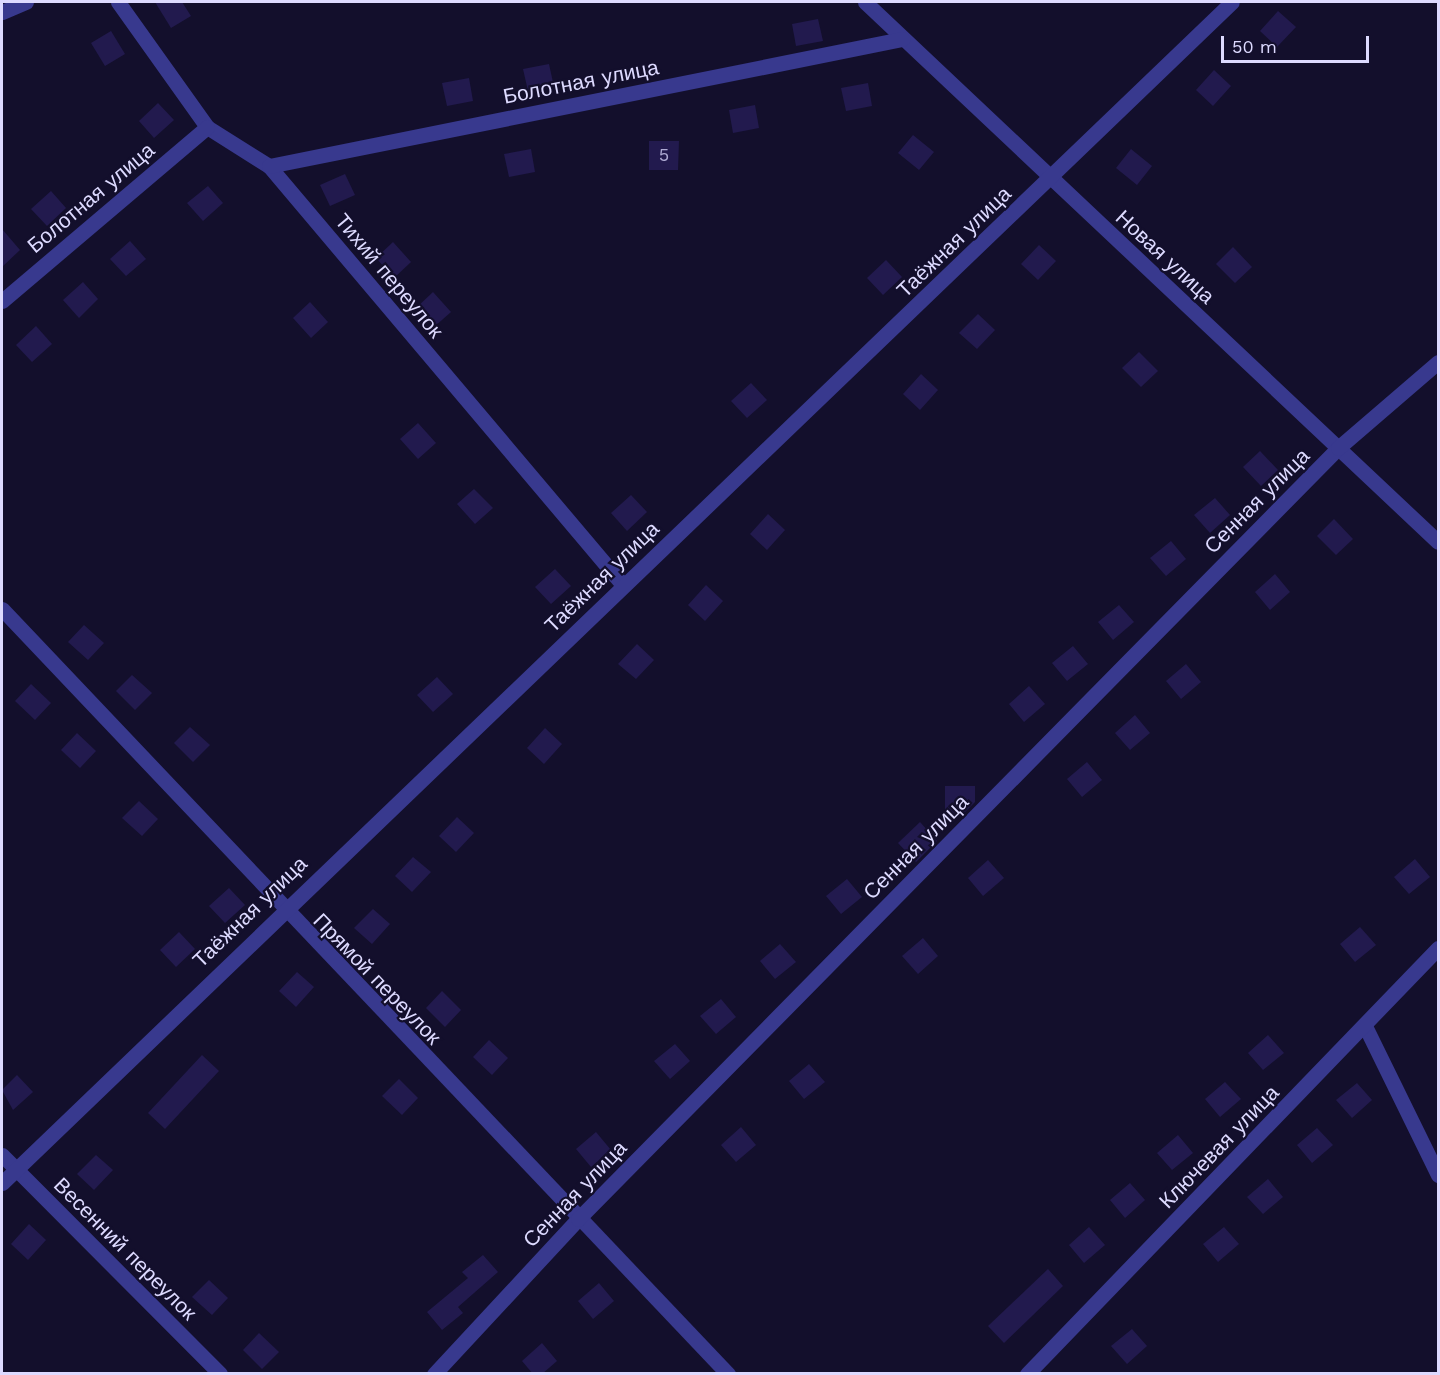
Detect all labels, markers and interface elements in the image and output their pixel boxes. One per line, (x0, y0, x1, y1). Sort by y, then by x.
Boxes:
scale bar (1224, 24, 1372, 62)
text: 50 m (1232, 36, 1277, 57)
street label: Болотная улица (501, 55, 661, 109)
street label: Болотная улица (22, 138, 160, 258)
house number: 5 (659, 144, 669, 166)
street label: Таёжная улица (892, 181, 1016, 303)
street label: Новая улица (1110, 205, 1220, 309)
street label: Тихий переулок (330, 209, 448, 343)
street label: Сенная улица (1199, 443, 1315, 559)
street label: Таёжная улица (540, 516, 664, 638)
street label: Сенная улица (858, 789, 974, 905)
street label: Таёжная улица (188, 851, 312, 973)
street label: Прямой переулок (308, 908, 446, 1050)
street label: Ключевая улица (1154, 1080, 1284, 1214)
street label: Сенная улица (518, 1136, 632, 1252)
street label: Весенний переулок (48, 1172, 202, 1326)

